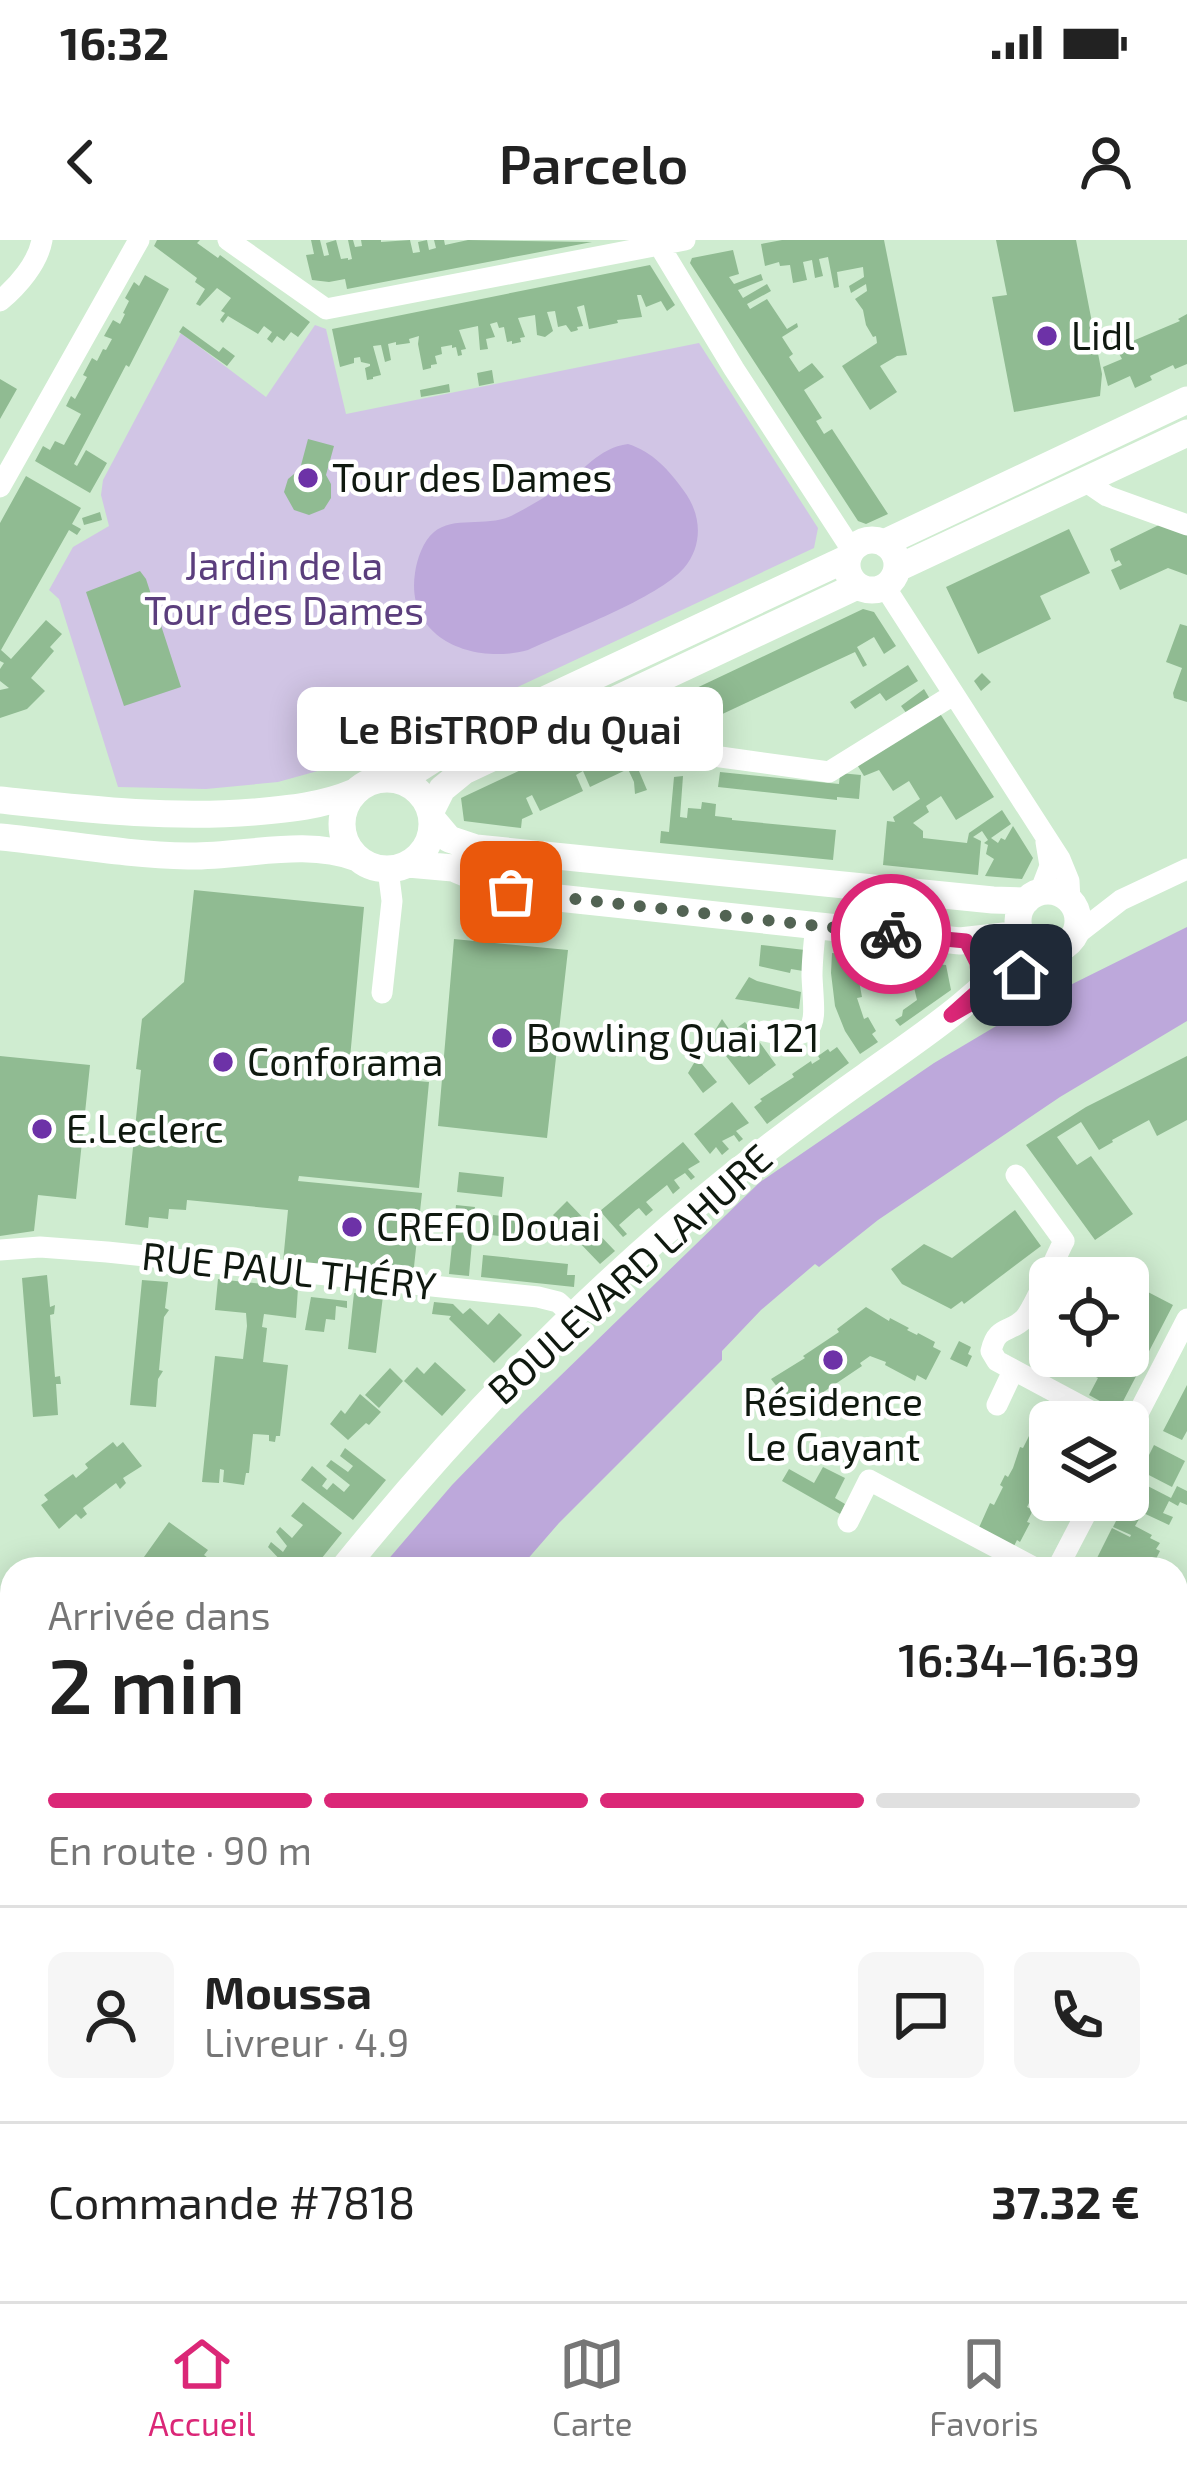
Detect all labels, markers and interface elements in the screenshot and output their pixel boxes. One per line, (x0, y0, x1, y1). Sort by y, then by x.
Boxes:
text: 16:32 (60, 15, 169, 69)
icon: back (48, 129, 114, 195)
icon: person (1073, 129, 1139, 195)
text: Parcelo (499, 130, 688, 195)
place label: Lidl (1071, 311, 1135, 358)
marker: Lidl (1034, 323, 1060, 349)
place label: Tour des Dames (332, 453, 612, 500)
marker: Tour des Dames (295, 465, 321, 491)
park label: Jardin de la Tour des Dames (144, 541, 424, 633)
callout: Le BisTROP du Quai (298, 688, 724, 772)
text: Le BisTROP du Quai (338, 705, 682, 752)
pin (460, 841, 562, 943)
icon: bag (478, 859, 544, 925)
courier (831, 874, 951, 994)
icon: bike (858, 901, 924, 967)
pin (970, 924, 1072, 1026)
icon: home (988, 942, 1054, 1008)
place label: Bowling Quai 121 (526, 1013, 820, 1060)
marker: Bowling Quai 121 (489, 1025, 515, 1051)
place label: Conforama (247, 1037, 443, 1084)
marker: Conforama (210, 1049, 236, 1075)
place label: E.Leclerc (66, 1104, 223, 1151)
marker: E.Leclerc (29, 1116, 55, 1142)
street label: BOULEVARD LAHURE (477, 1133, 781, 1413)
place label: CREFO Douai (376, 1202, 601, 1249)
marker: CREFO Douai (339, 1214, 365, 1240)
street label: RUE PAUL THÉRY (140, 1231, 439, 1308)
map controls (1029, 1257, 1149, 1521)
button: locate (1029, 1257, 1149, 1377)
marker: Résidence Le Gayant (820, 1347, 846, 1373)
place label: Résidence Le Gayant (743, 1377, 923, 1469)
button: layers (1029, 1401, 1149, 1521)
text: Arrivée dans (48, 1591, 270, 1638)
text: 16:34–16:39 (898, 1632, 1140, 1686)
text: 2 min (48, 1636, 245, 1730)
text: En route · 90 m (48, 1826, 312, 1873)
button: person (48, 1952, 174, 2078)
button: chat (858, 1952, 984, 2078)
button: phone (1014, 1952, 1140, 2078)
text: Moussa (204, 1964, 372, 2018)
text: Livreur · 4.9 (204, 2018, 409, 2065)
text: Commande #7818 (48, 2174, 415, 2228)
text: 37.32 € (991, 2174, 1140, 2228)
tab: Accueil (148, 2331, 255, 2443)
tab: Carte (552, 2331, 633, 2443)
tab: Favoris (929, 2331, 1039, 2443)

